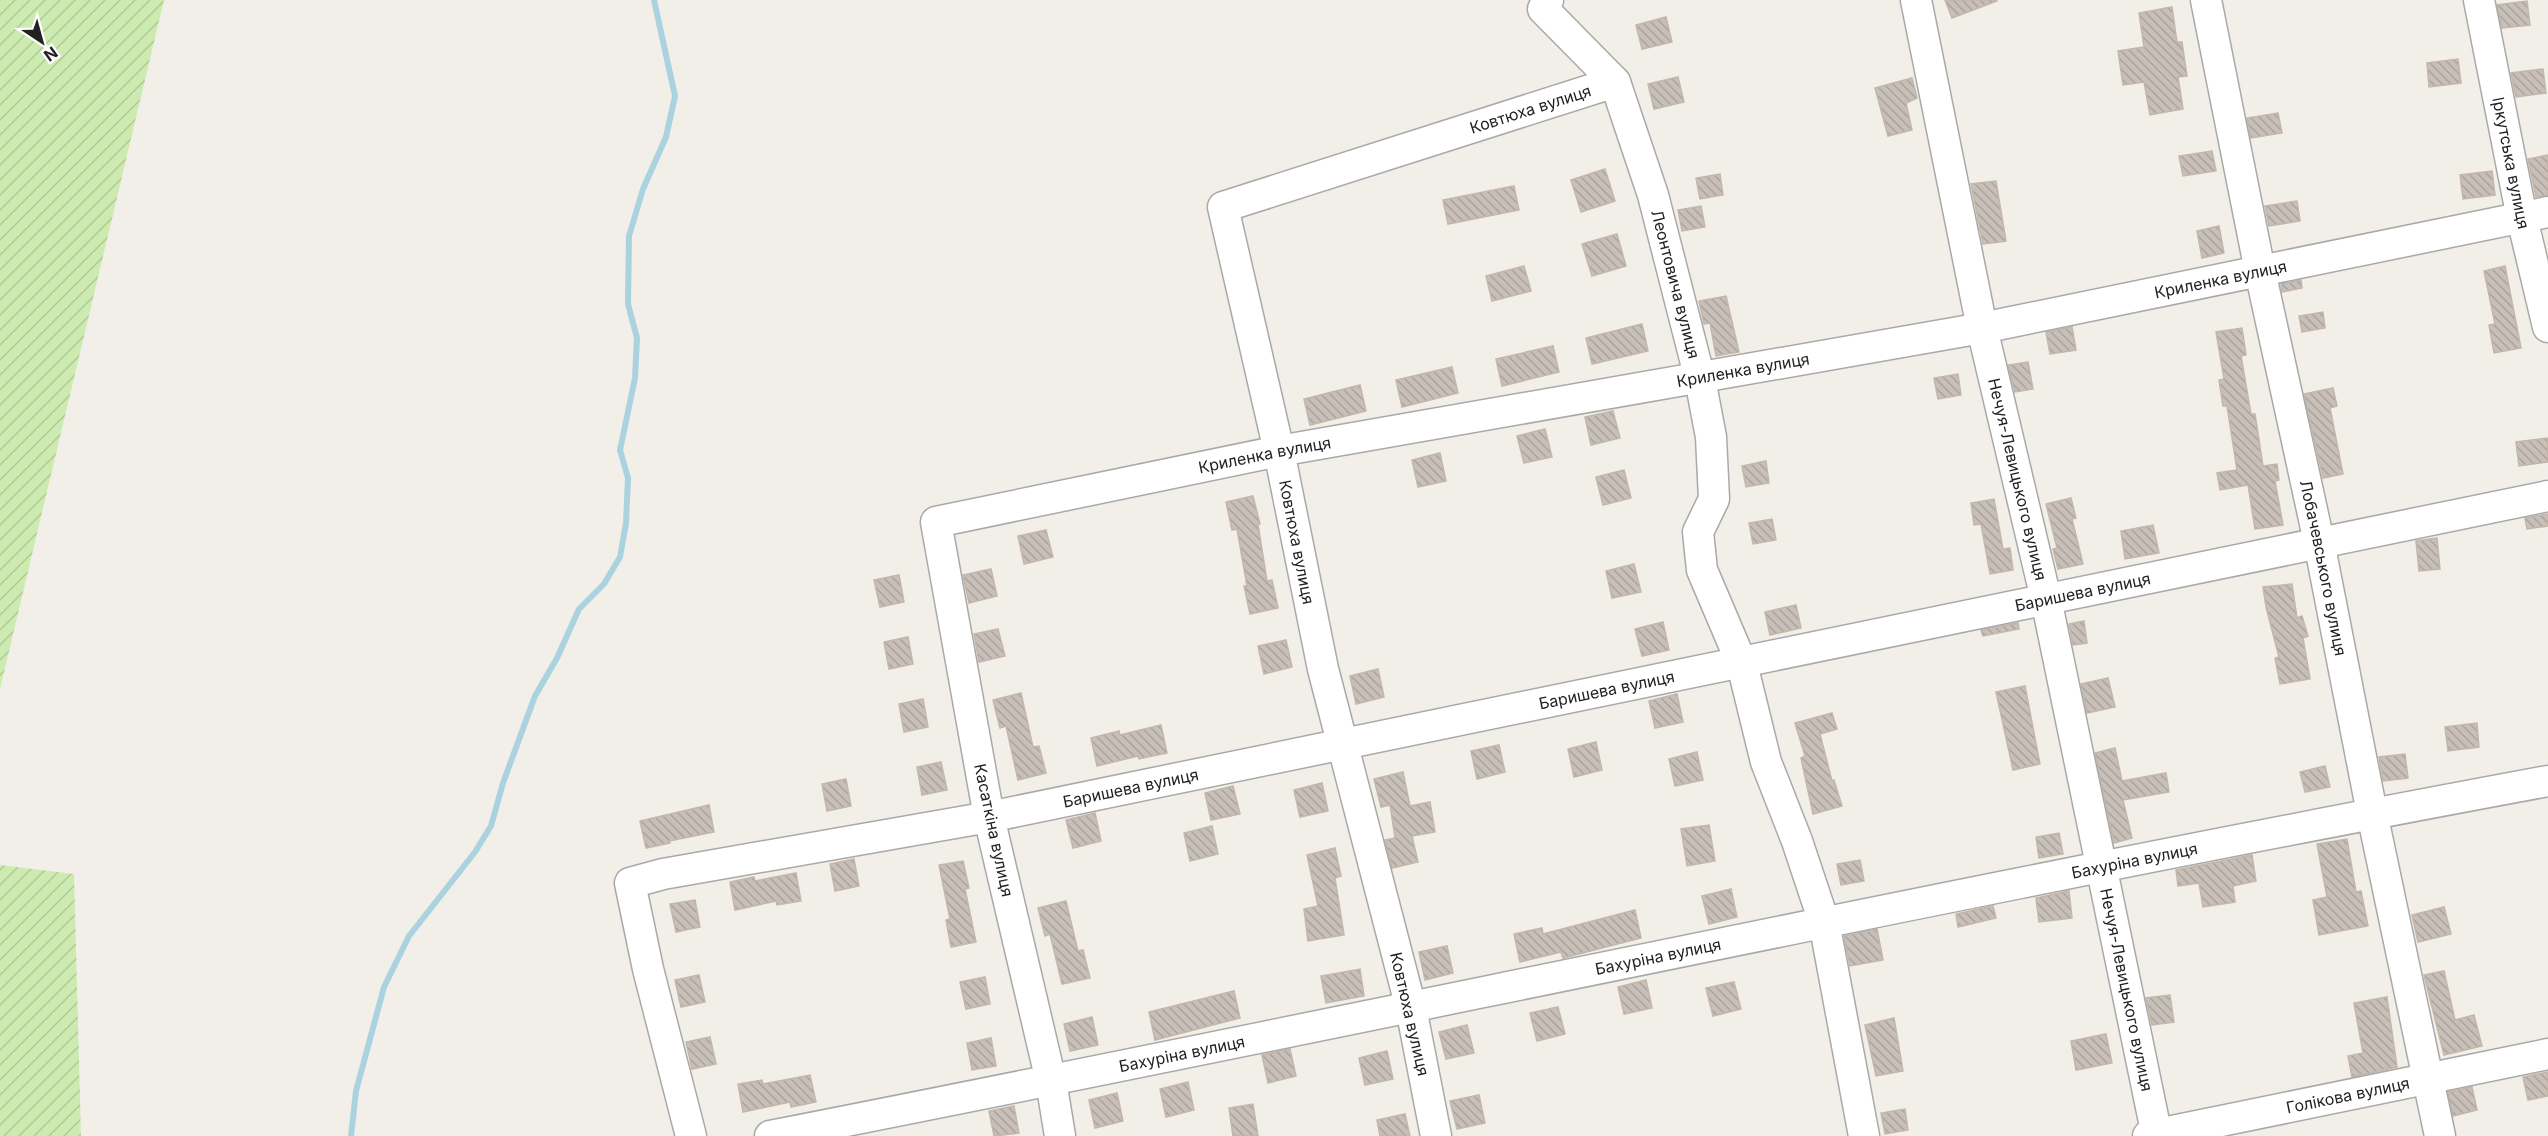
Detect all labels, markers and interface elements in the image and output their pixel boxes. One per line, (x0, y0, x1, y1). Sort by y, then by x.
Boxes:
north arrow (12, 12, 72, 72)
text: N (40, 42, 62, 66)
street label: Ковтюха вулиця (1467, 80, 1594, 138)
street label: Іркутська вулиця (2488, 95, 2534, 231)
street label: Леонтовича вулиця (1647, 208, 1704, 361)
street label: Криленка вулиця (2153, 256, 2288, 302)
street label: Криленка вулиця (1675, 348, 1811, 391)
street label: Нечуя-Левицького вулиця (1984, 376, 2051, 582)
street label: Криленка вулиця (1196, 432, 1332, 477)
street label: Ковтюха вулиця (1275, 478, 1319, 606)
street label: Лобачевського вулиця (2296, 478, 2351, 658)
street label: Баришева вулиця (2013, 568, 2152, 616)
street label: Баришева вулиця (1537, 666, 1676, 714)
street label: Касаткіна вулиця (970, 762, 1018, 898)
street label: Баришева вулиця (1061, 764, 1200, 812)
street label: Бахуріна вулиця (2070, 838, 2199, 883)
street label: Нечуя-Левицького вулиця (2096, 886, 2158, 1093)
street label: Бахуріна вулиця (1593, 934, 1723, 979)
street label: Ковтюха вулиця (1386, 950, 1434, 1078)
street label: Бахуріна вулиця (1117, 1031, 1247, 1076)
street label: Голікова вулиця (2284, 1073, 2411, 1117)

